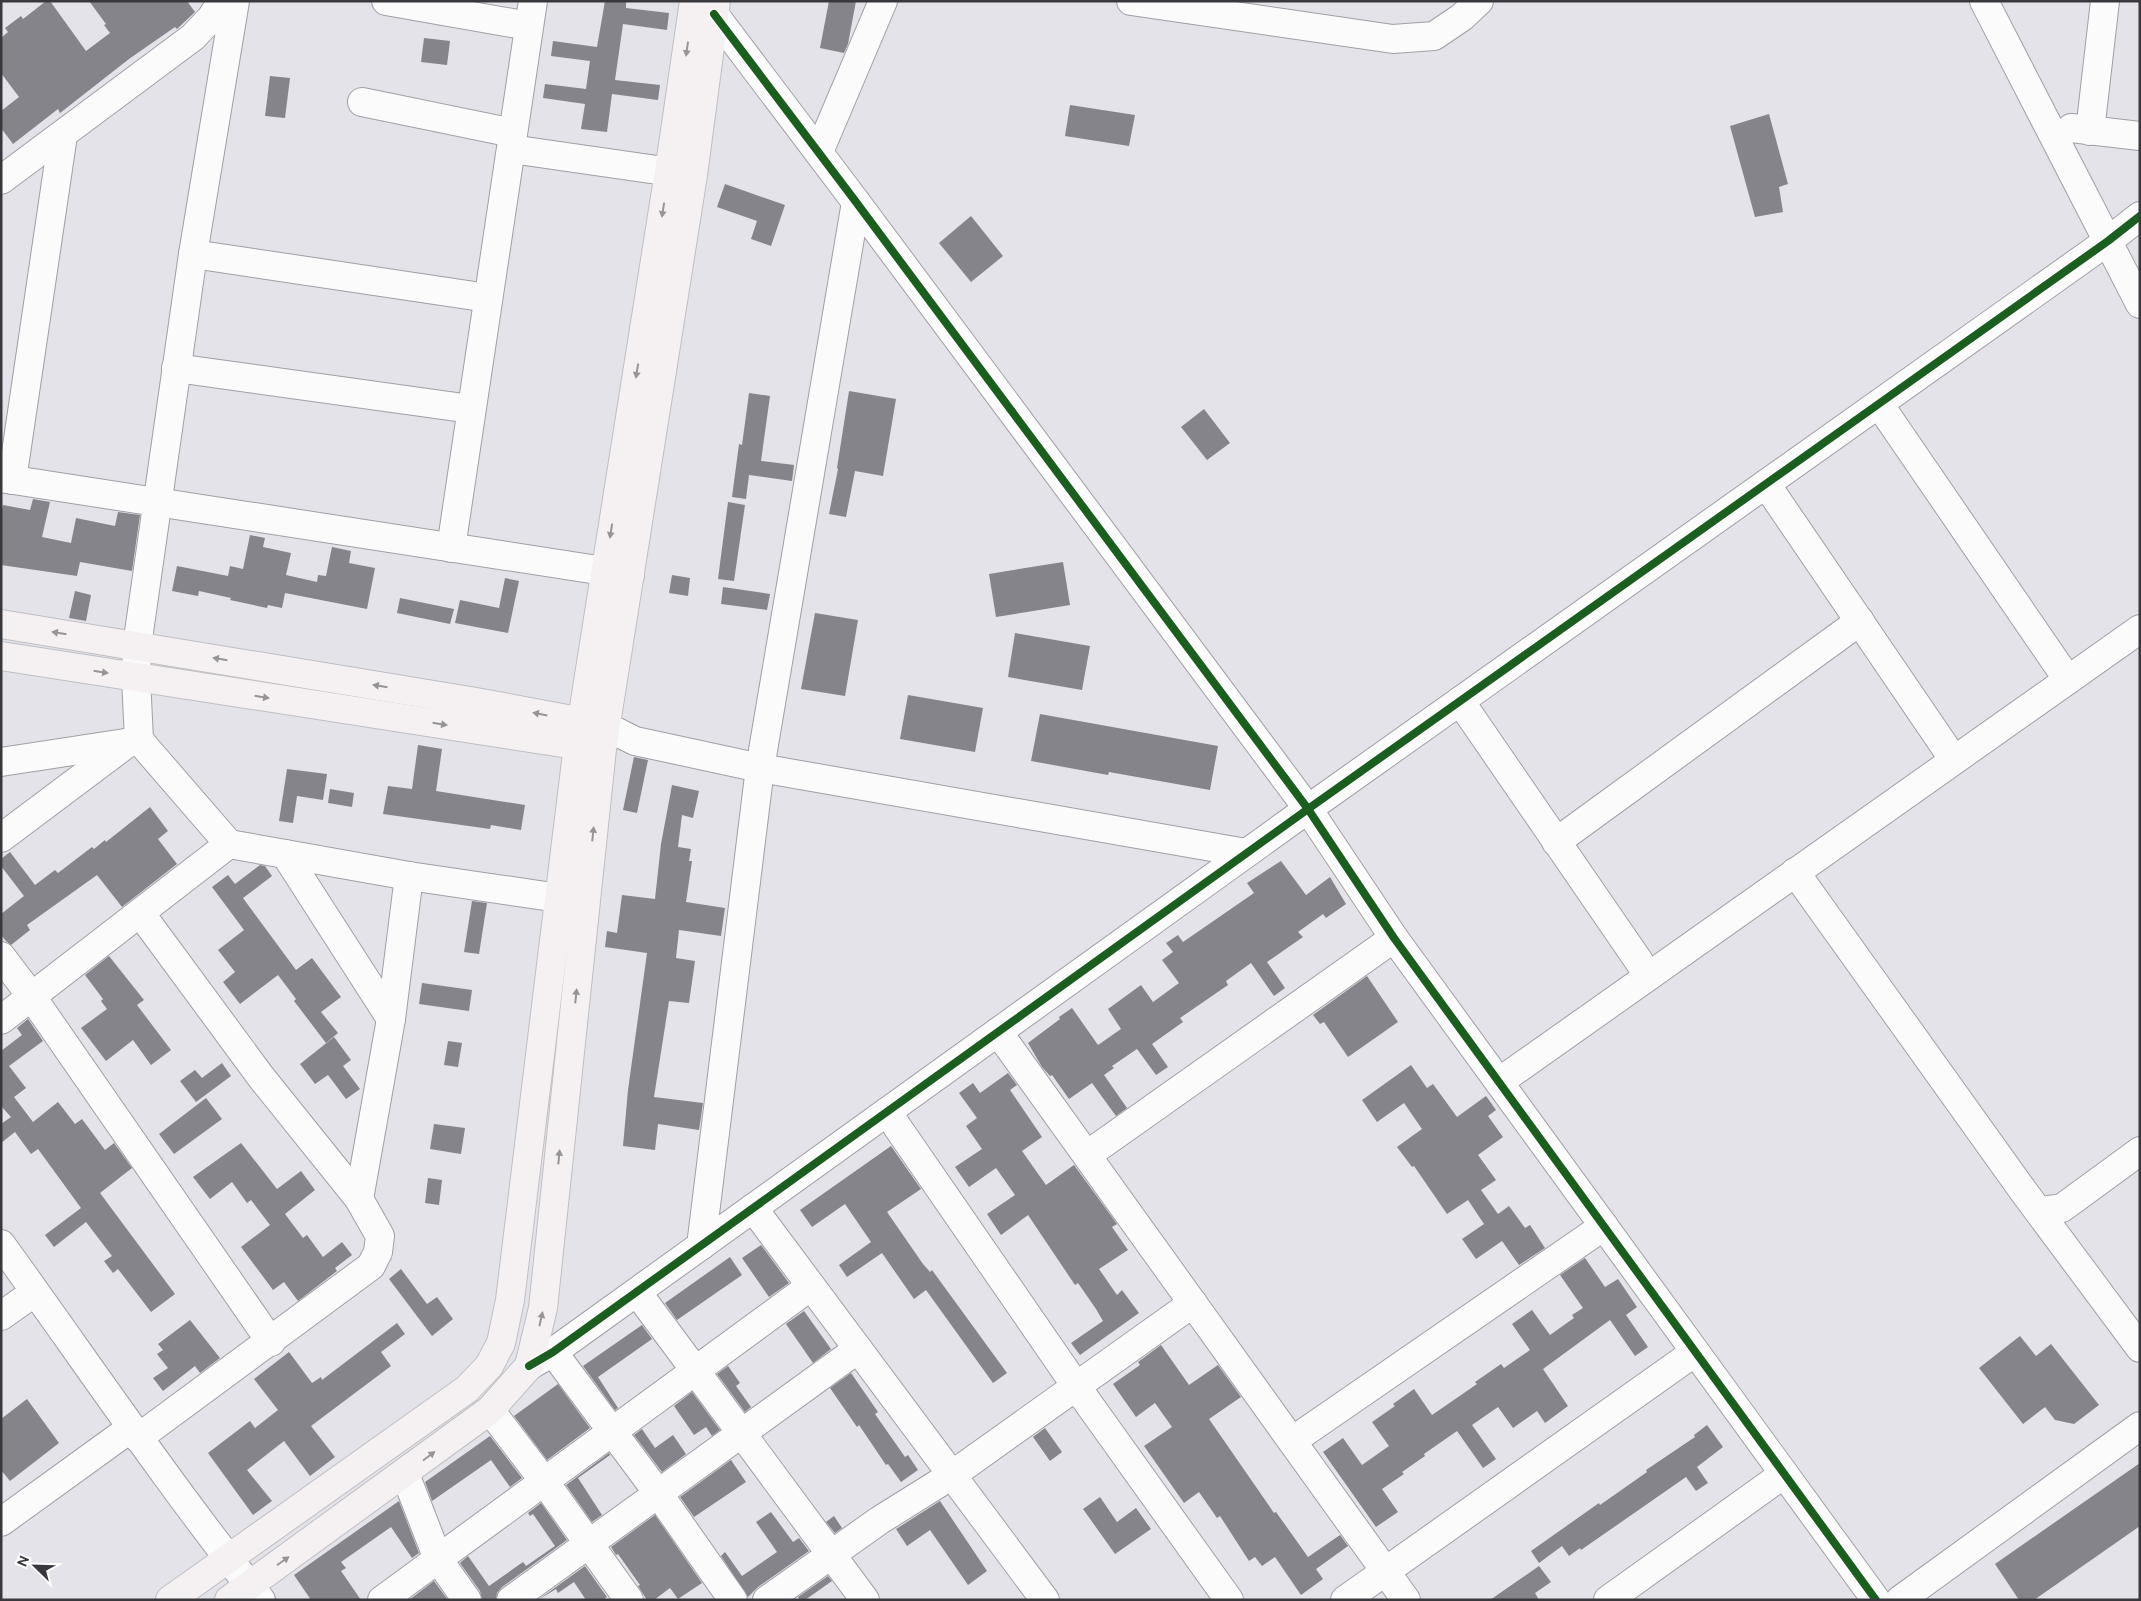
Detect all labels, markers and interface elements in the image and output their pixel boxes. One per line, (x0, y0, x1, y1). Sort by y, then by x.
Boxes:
one-way arrow (682, 42, 690, 58)
one-way arrow (658, 203, 666, 219)
one-way arrow (632, 363, 640, 379)
one-way arrow (607, 523, 615, 539)
one-way arrow (51, 629, 67, 637)
one-way arrow (211, 655, 227, 663)
one-way arrow (94, 668, 110, 676)
one-way arrow (372, 682, 388, 690)
one-way arrow (254, 693, 270, 701)
one-way arrow (531, 710, 547, 718)
one-way arrow (432, 720, 448, 728)
one-way arrow (589, 826, 597, 842)
one-way arrow (572, 988, 580, 1004)
one-way arrow (555, 1149, 563, 1165)
one-way arrow (537, 1311, 545, 1326)
one-way arrow (422, 1451, 436, 1461)
north arrow (10, 1541, 60, 1591)
text: N (14, 1553, 32, 1569)
one-way arrow (276, 1556, 290, 1566)

